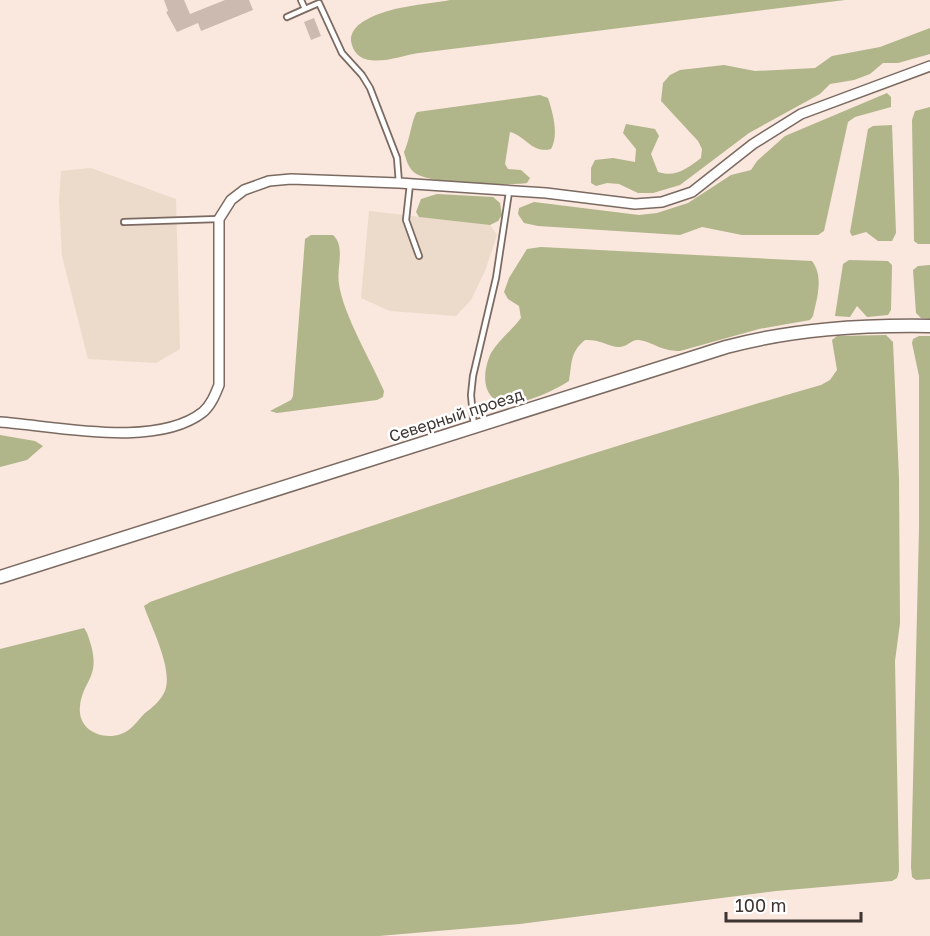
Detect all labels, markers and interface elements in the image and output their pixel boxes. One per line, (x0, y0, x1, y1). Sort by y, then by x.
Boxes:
street label: Северный проезд (386, 384, 526, 446)
scale bar (726, 885, 861, 923)
text: 100 m (735, 894, 786, 916)

